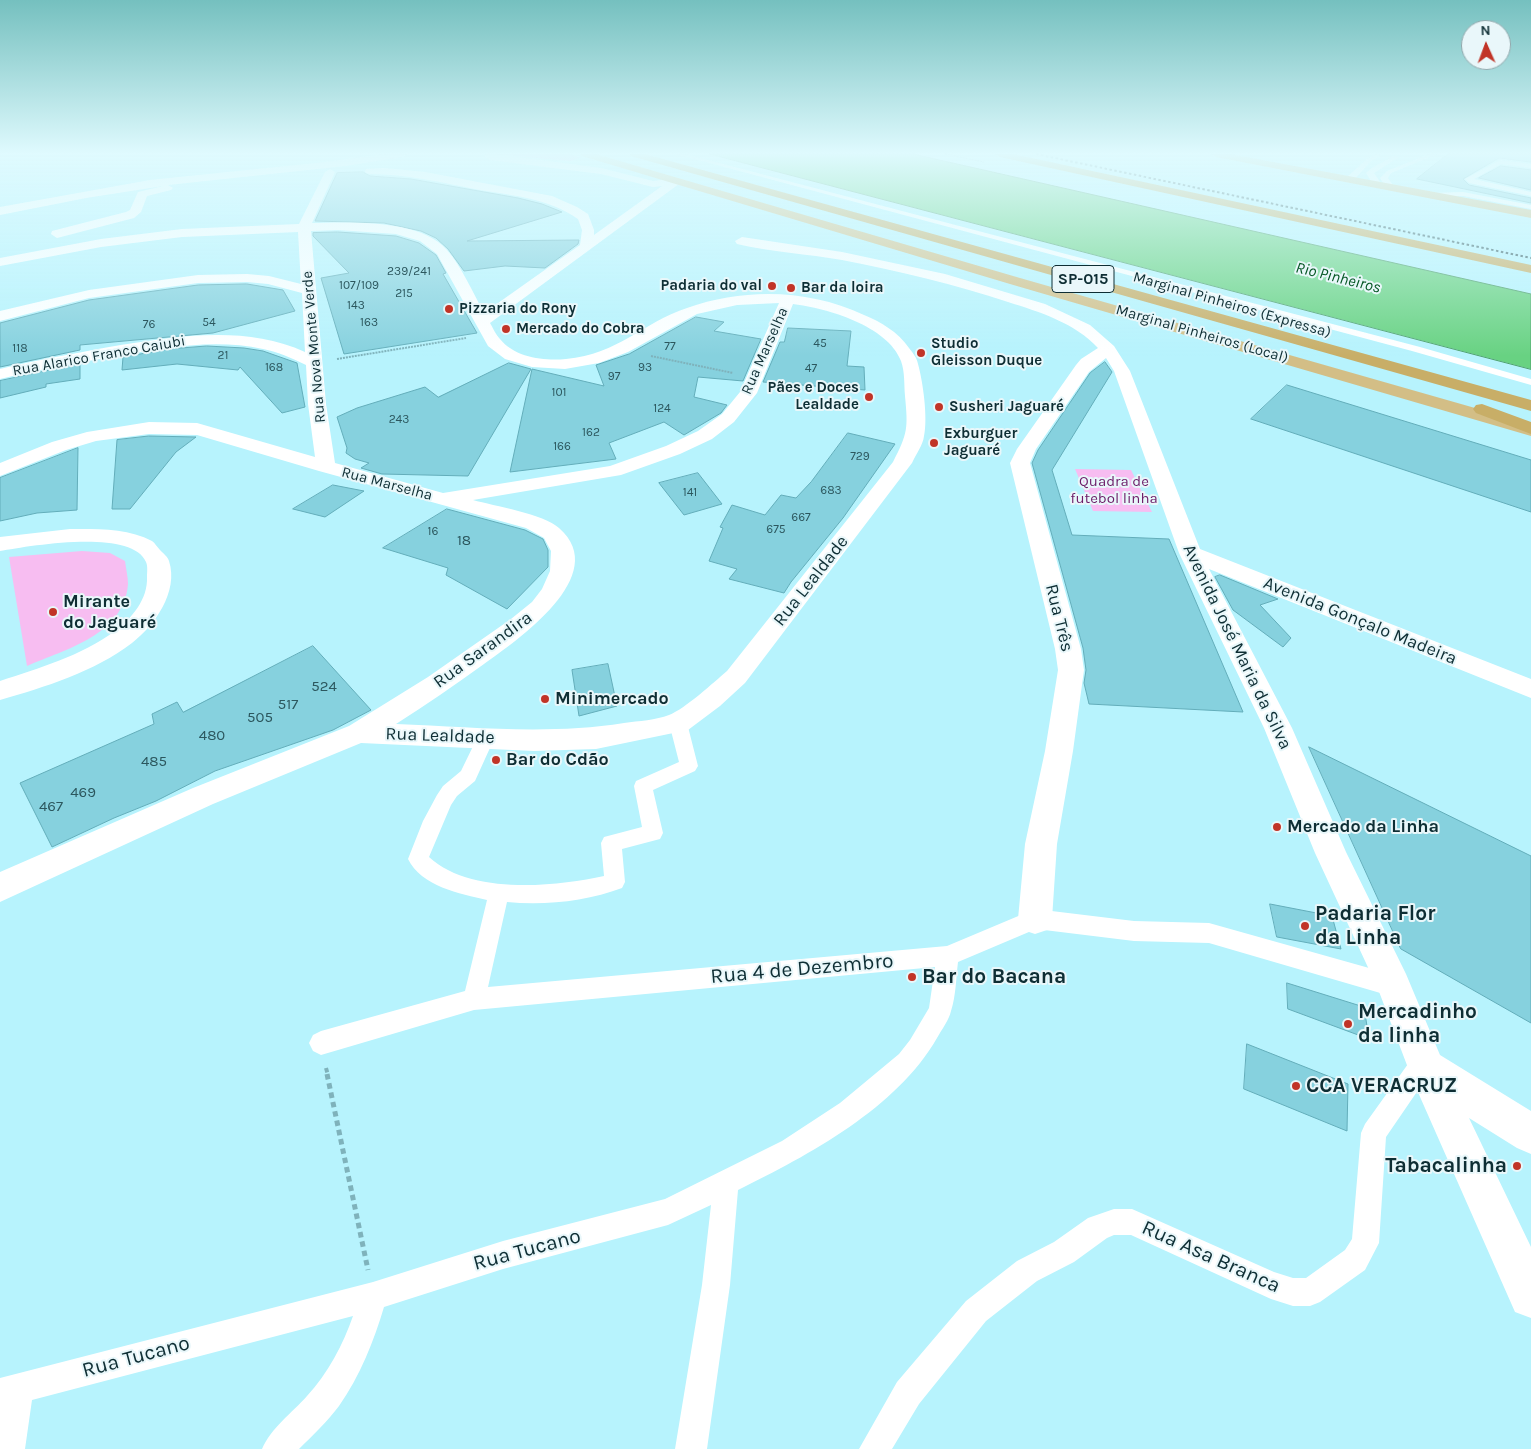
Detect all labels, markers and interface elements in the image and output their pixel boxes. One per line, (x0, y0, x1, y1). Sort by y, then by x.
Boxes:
north arrow (1461, 20, 1511, 70)
text: N (1480, 22, 1491, 39)
water label: Rio Pinheiros (1294, 258, 1382, 298)
house number: 239/241 (387, 265, 431, 279)
road number: SP-015 (1052, 266, 1114, 292)
street label: Marginal Pinheiros (Expressa) (1131, 268, 1333, 342)
street label: Rua Nova Monte Verde (298, 270, 330, 424)
place label: Padaria do val (661, 277, 762, 295)
house number: 107/109 (339, 279, 379, 293)
place label: Bar da loira (801, 279, 884, 297)
marker: Padaria do val (766, 280, 778, 292)
marker: Bar da loira (785, 282, 797, 294)
house number: 215 (395, 287, 413, 301)
house number: 143 (347, 299, 365, 313)
place label: Pizzaria do Rony (459, 300, 576, 318)
street label: Marginal Pinheiros (Local) (1114, 301, 1290, 367)
marker: Pizzaria do Rony (443, 303, 455, 315)
street label: Rua Marselha (738, 305, 792, 397)
house number: 54 (202, 316, 216, 330)
house number: 163 (360, 316, 378, 330)
house number: 76 (143, 318, 155, 332)
place label: Mercado do Cobra (516, 320, 645, 338)
marker: Mercado do Cobra (500, 323, 512, 335)
street label: Rua Alarico Franco Caiubi (11, 332, 187, 380)
place label: Studio Gleisson Duque (931, 335, 1042, 370)
house number: 45 (813, 337, 827, 351)
house number: 77 (664, 340, 676, 354)
house number: 118 (12, 342, 28, 356)
marker: Studio Gleisson Duque (915, 347, 927, 359)
house number: 21 (218, 349, 228, 363)
house number: 168 (265, 361, 283, 375)
house number: 93 (638, 361, 652, 375)
house number: 47 (805, 362, 817, 376)
house number: 97 (608, 370, 620, 384)
place label: Pães e Doces Lealdade (768, 379, 859, 414)
house number: 101 (551, 386, 567, 400)
marker: Pães e Doces Lealdade (863, 391, 875, 403)
place label: Susheri Jaguaré (949, 398, 1064, 416)
marker: Susheri Jaguaré (933, 401, 945, 413)
house number: 124 (653, 402, 671, 416)
house number: 243 (389, 413, 409, 427)
place label: Exburguer Jaguaré (944, 425, 1017, 460)
house number: 162 (582, 426, 600, 440)
marker: Exburguer Jaguaré (928, 437, 940, 449)
house number: 166 (553, 440, 571, 454)
house number: 729 (850, 450, 870, 464)
street label: Rua Marselha (339, 463, 435, 505)
park label: Quadra de futebol linha (1070, 473, 1158, 508)
house number: 683 (820, 484, 842, 498)
house number: 141 (683, 486, 697, 500)
house number: 667 (791, 511, 811, 525)
house number: 675 (766, 523, 786, 537)
house number: 16 (428, 525, 438, 539)
street label: Rua Lealdade (769, 531, 853, 631)
house number: 18 (457, 532, 471, 550)
street label: Avenida José Maria da Silva (1178, 541, 1296, 753)
street label: Avenida Gonçalo Madeira (1260, 572, 1460, 670)
street label: Rua Três (1040, 582, 1078, 654)
place label: Mirante do Jaguaré (63, 591, 156, 634)
marker: Mirante do Jaguaré (47, 606, 59, 618)
street label: Rua Sarandira (429, 607, 537, 693)
house number: 524 (311, 678, 337, 696)
place label: Minimercado (555, 688, 669, 710)
marker: Minimercado (539, 693, 551, 705)
house number: 517 (278, 696, 298, 714)
house number: 505 (247, 709, 273, 727)
street label: Rua Lealdade (385, 723, 495, 749)
house number: 480 (199, 727, 225, 745)
place label: Bar do Cdão (506, 749, 609, 771)
house number: 485 (141, 753, 167, 771)
marker: Bar do Cdão (490, 754, 502, 766)
house number: 469 (70, 784, 96, 802)
house number: 467 (39, 798, 63, 816)
place label: Mercado da Linha (1287, 816, 1439, 838)
marker: Mercado da Linha (1271, 821, 1283, 833)
place label: Padaria Flor da Linha (1315, 901, 1435, 951)
marker: Padaria Flor da Linha (1299, 920, 1311, 932)
street label: Rua 4 de Dezembro (709, 948, 895, 990)
place label: Bar do Bacana (922, 964, 1066, 990)
marker: Bar do Bacana (906, 971, 918, 983)
place label: Mercadinho da linha (1358, 999, 1477, 1049)
marker: Mercadinho da linha (1342, 1018, 1354, 1030)
place label: CCA VERACRUZ (1306, 1073, 1457, 1099)
marker: CCA VERACRUZ (1290, 1080, 1302, 1092)
place label: Tabacalinha (1385, 1153, 1507, 1179)
marker: Tabacalinha (1511, 1160, 1523, 1172)
street label: Rua Asa Branca (1138, 1215, 1284, 1299)
street label: Rua Tucano (470, 1224, 584, 1276)
street label: Rua Tucano (79, 1331, 193, 1383)

